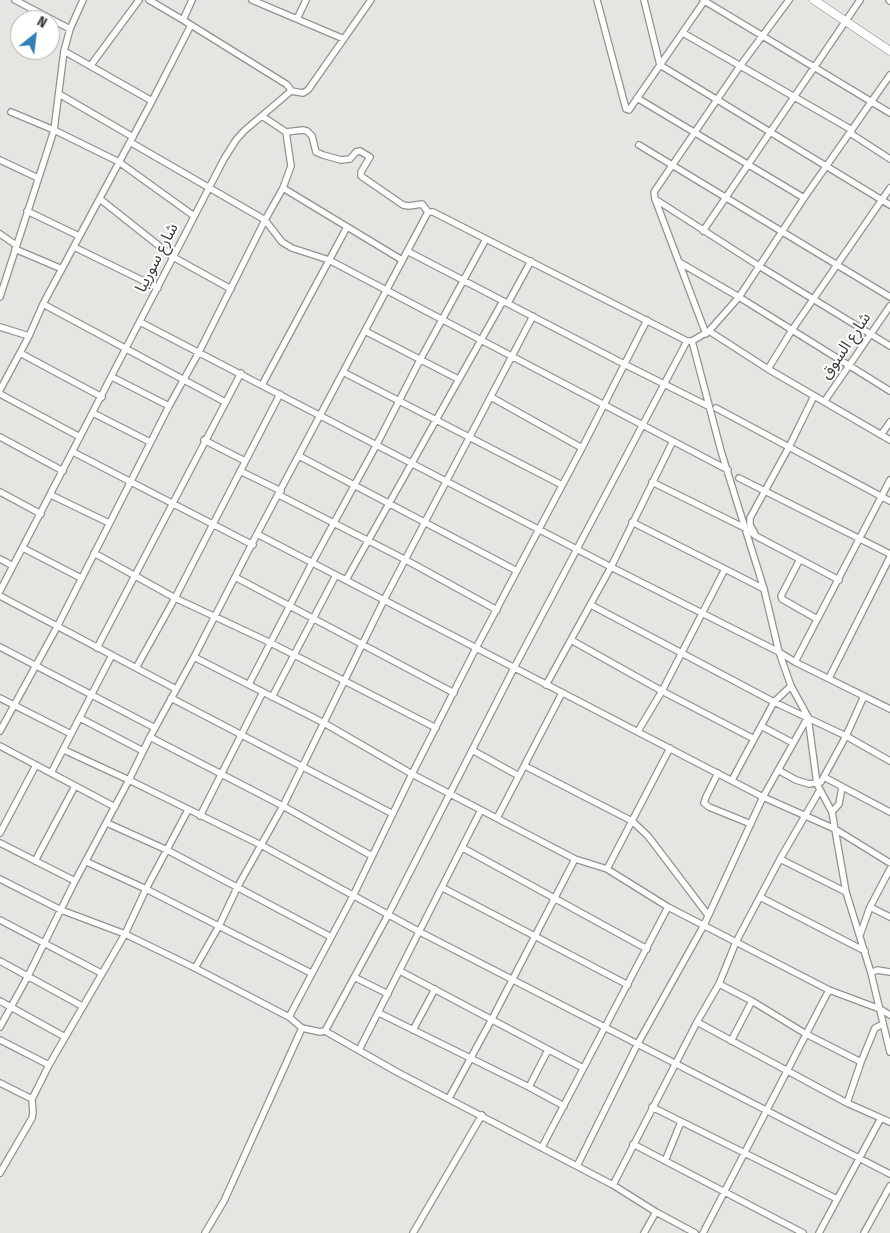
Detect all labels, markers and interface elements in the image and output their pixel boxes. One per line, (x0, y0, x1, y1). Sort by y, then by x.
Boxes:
north arrow (10, 10, 60, 60)
text: N (34, 13, 50, 32)
street label: شارع سوريبا (131, 220, 183, 296)
street label: شارع السوق (817, 309, 875, 383)

